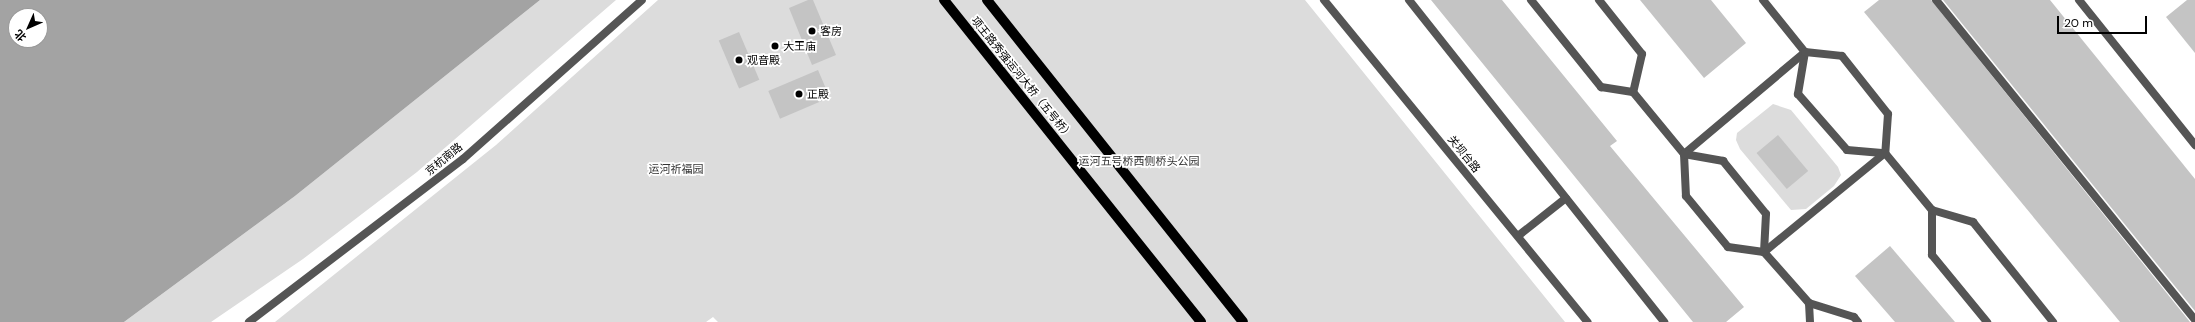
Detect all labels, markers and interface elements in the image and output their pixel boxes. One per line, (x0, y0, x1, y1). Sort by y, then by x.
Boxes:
north arrow (8, 8, 48, 48)
scale bar (2059, 8, 2149, 34)
street label: 项王路秀强运河大桥（五号桥） (968, 14, 1076, 142)
text: 20 m (2064, 15, 2093, 31)
place label: 客房 (820, 24, 842, 38)
marker: 客房 (807, 26, 817, 36)
text: 北 (11, 27, 29, 45)
place label: 大王庙 (783, 39, 816, 53)
marker: 大王庙 (770, 41, 780, 51)
place label: 观音殿 (747, 53, 780, 67)
marker: 观音殿 (734, 55, 744, 65)
place label: 正殿 (807, 87, 829, 101)
marker: 正殿 (794, 89, 804, 99)
street label: 关坝台路 (1445, 133, 1483, 175)
street label: 京杭南路 (423, 140, 465, 178)
park label: 运河五号桥西侧桥头公园 (1079, 154, 1199, 168)
park label: 运河祈福园 (649, 162, 703, 176)

